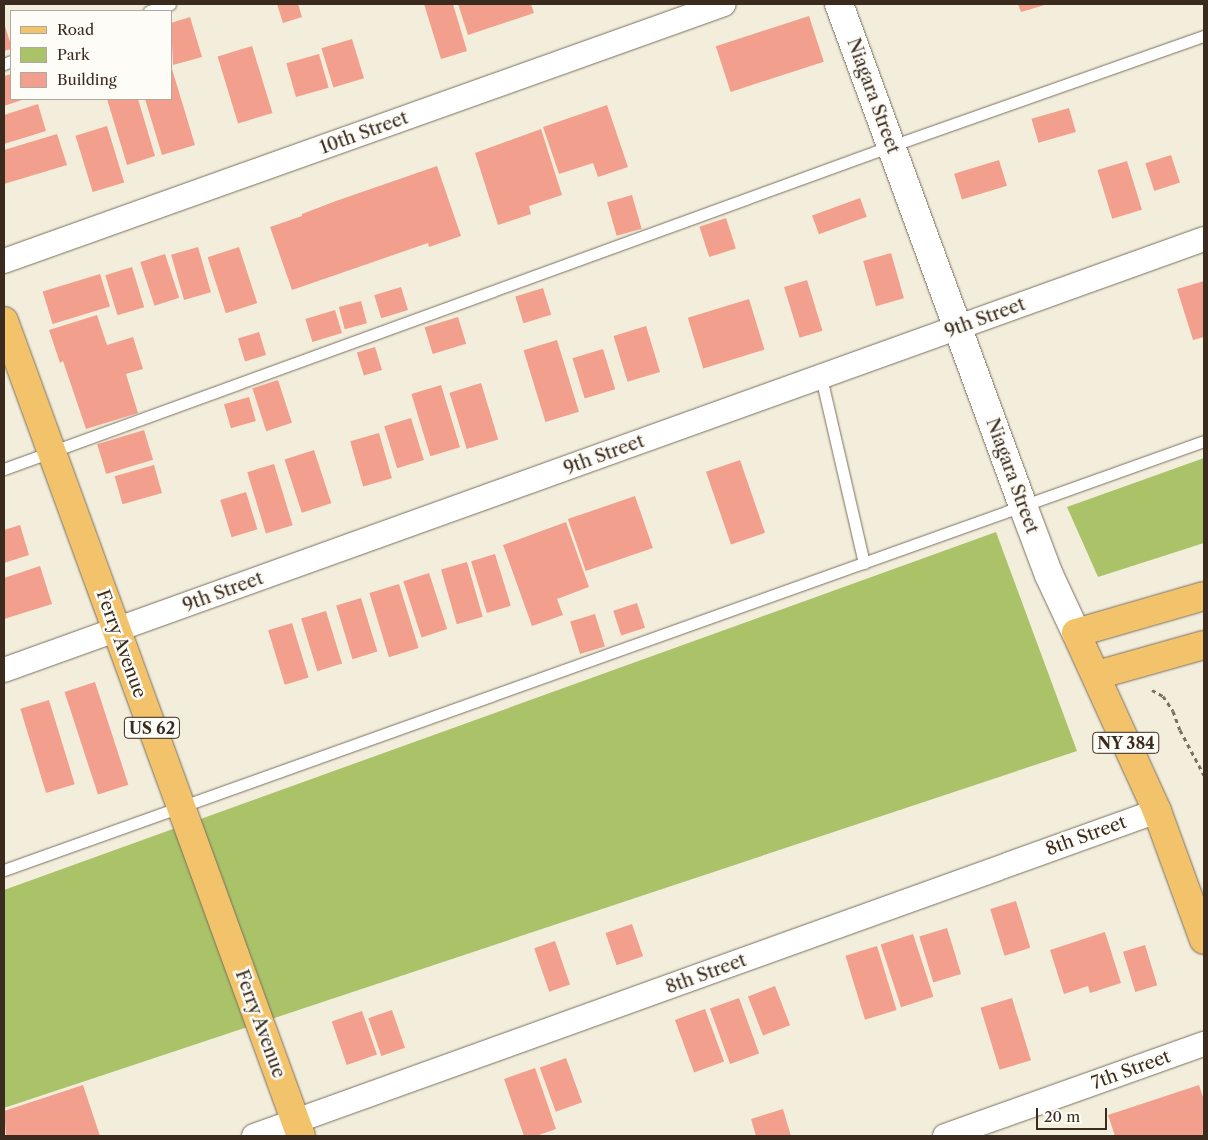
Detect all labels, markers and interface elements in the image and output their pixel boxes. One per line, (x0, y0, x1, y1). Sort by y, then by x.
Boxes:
legend (10, 10, 172, 100)
text: Road (57, 20, 94, 39)
street label: Niagara Street (842, 35, 904, 157)
text: Park (57, 45, 90, 64)
text: Building (57, 70, 117, 89)
street label: 10th Street (317, 107, 411, 159)
street label: 9th Street (942, 293, 1028, 343)
street label: Niagara Street (981, 415, 1043, 537)
street label: 9th Street (561, 430, 647, 480)
street label: 9th Street (180, 567, 266, 617)
street label: Ferry Avenue (91, 586, 151, 702)
road number: US 62 (123, 714, 181, 741)
road number: NY 384 (1091, 730, 1161, 756)
street label: 8th Street (1043, 811, 1129, 861)
street label: 8th Street (663, 949, 749, 999)
street label: Ferry Avenue (230, 966, 290, 1082)
street label: 7th Street (1089, 1046, 1173, 1094)
scale bar (1038, 1098, 1109, 1130)
text: 20 m (1044, 1107, 1080, 1126)

